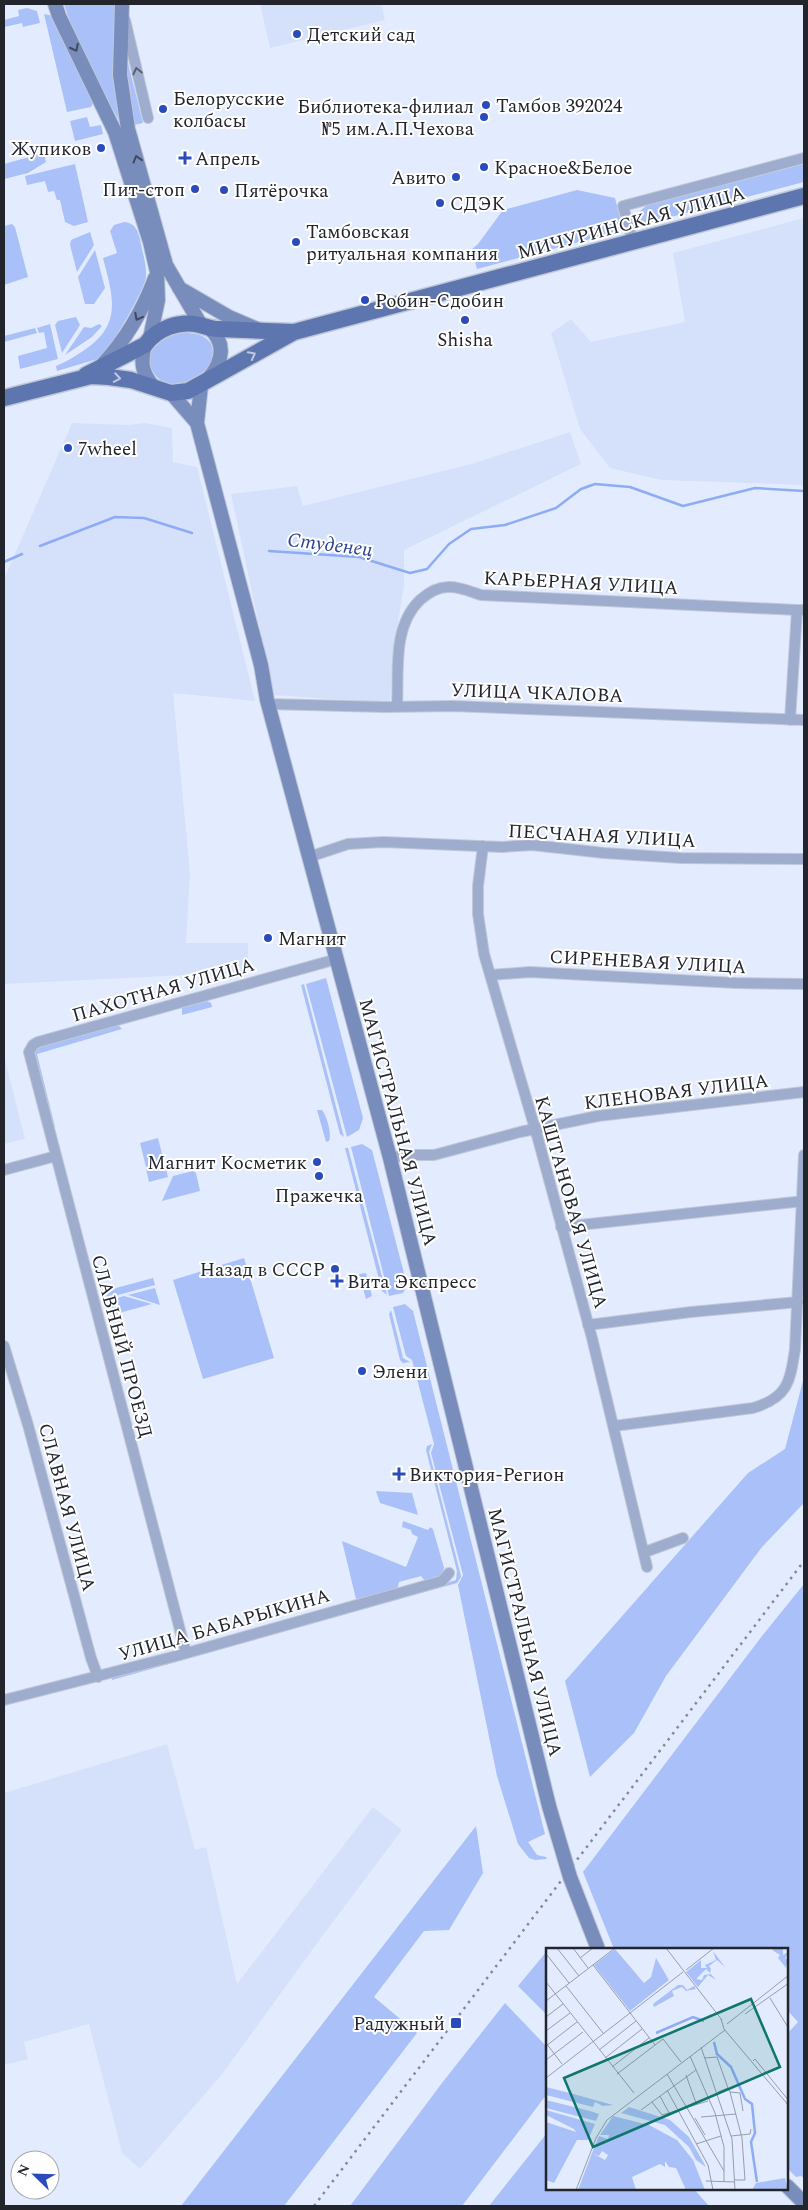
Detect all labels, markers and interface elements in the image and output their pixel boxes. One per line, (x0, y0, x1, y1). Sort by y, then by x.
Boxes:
place label: Детский сад (307, 21, 415, 50)
marker: Детский сад (291, 28, 303, 40)
one-way arrow (69, 43, 79, 52)
one-way arrow (132, 67, 143, 75)
place label: Белорусские колбасы (173, 85, 285, 136)
place label: Тамбов 392024 (496, 92, 623, 121)
place label: Библиотека-филиал №5 им.А.П.Чехова (297, 93, 475, 144)
marker: Тамбов 392024 (480, 99, 492, 111)
marker: Белорусские колбасы (157, 103, 169, 115)
marker: Библиотека-филиал №5 им.А.П.Чехова (478, 111, 490, 123)
place label: Жупиков (11, 135, 91, 164)
marker: Жупиков (95, 142, 107, 154)
place label: Апрель (195, 145, 260, 174)
marker: Апрель (179, 152, 191, 164)
place label: Красное&Белое (494, 154, 633, 183)
one-way arrow (133, 155, 143, 163)
marker: Красное&Белое (478, 161, 490, 173)
place label: Авито (391, 164, 446, 193)
marker: Авито (450, 171, 462, 183)
place label: Пит-стоп (102, 176, 185, 205)
place label: Пятёрочка (234, 177, 329, 206)
street label: МИЧУРИНСКАЯ УЛИЦА (514, 179, 748, 268)
marker: Пит-стоп (189, 183, 201, 195)
marker: Пятёрочка (218, 184, 230, 196)
place label: СДЭК (450, 190, 506, 219)
marker: СДЭК (434, 197, 446, 209)
place label: Тамбовская ритуальная компания (306, 218, 498, 269)
marker: Тамбовская ритуальная компания (290, 236, 302, 248)
place label: Робин-Сдобин (375, 287, 504, 316)
marker: Робин-Сдобин (359, 294, 371, 306)
one-way arrow (134, 312, 144, 321)
marker: Shisha (459, 314, 471, 326)
place label: Shisha (437, 326, 493, 355)
one-way arrow (246, 351, 255, 361)
one-way arrow (113, 373, 122, 383)
place label: 7wheel (78, 435, 137, 464)
marker: 7wheel (62, 442, 74, 454)
water label: Студенец (286, 525, 375, 565)
street label: КАРЬЕРНАЯ УЛИЦА (483, 564, 679, 603)
street label: УЛИЦА ЧКАЛОВА (450, 676, 624, 711)
street label: ПЕСЧАНАЯ УЛИЦА (507, 817, 696, 856)
place label: Магнит (278, 925, 346, 954)
marker: Магнит (262, 932, 274, 944)
street label: СИРЕНЕВАЯ УЛИЦА (549, 943, 747, 982)
street label: ПАХОТНАЯ УЛИЦА (69, 950, 258, 1030)
street label: МАГИСТРАЛЬНАЯ УЛИЦА (351, 995, 445, 1249)
street label: КЛЕНОВАЯ УЛИЦА (582, 1067, 770, 1118)
street label: КАШТАНОВАЯ УЛИЦА (526, 1093, 615, 1312)
place label: Магнит Косметик (147, 1149, 307, 1178)
marker: Магнит Косметик (311, 1156, 323, 1168)
marker: Пражечка (313, 1170, 325, 1182)
place label: Пражечка (275, 1182, 364, 1211)
street label: СЛАВНЫЙ ПРОЕЗД (83, 1252, 160, 1441)
place label: Назад в СССР (200, 1256, 325, 1285)
marker: Назад в СССР (329, 1263, 341, 1275)
place label: Вита Экспресс (347, 1268, 477, 1297)
marker: Вита Экспресс (331, 1275, 343, 1287)
place label: Элени (372, 1358, 428, 1387)
marker: Элени (356, 1365, 368, 1377)
street label: СЛАВНАЯ УЛИЦА (30, 1420, 103, 1595)
place label: Виктория-Регион (409, 1461, 565, 1490)
marker: Виктория-Регион (393, 1468, 405, 1480)
street label: МАГИСТРАЛЬНАЯ УЛИЦА (480, 1505, 570, 1760)
street label: УЛИЦА БАБАРЫКИНА (115, 1581, 333, 1670)
inset map (546, 1948, 788, 2190)
place label: Радужный (353, 2010, 445, 2039)
marker: Радужный (449, 2016, 463, 2030)
north arrow (10, 2150, 60, 2200)
text: N (12, 2161, 35, 2179)

